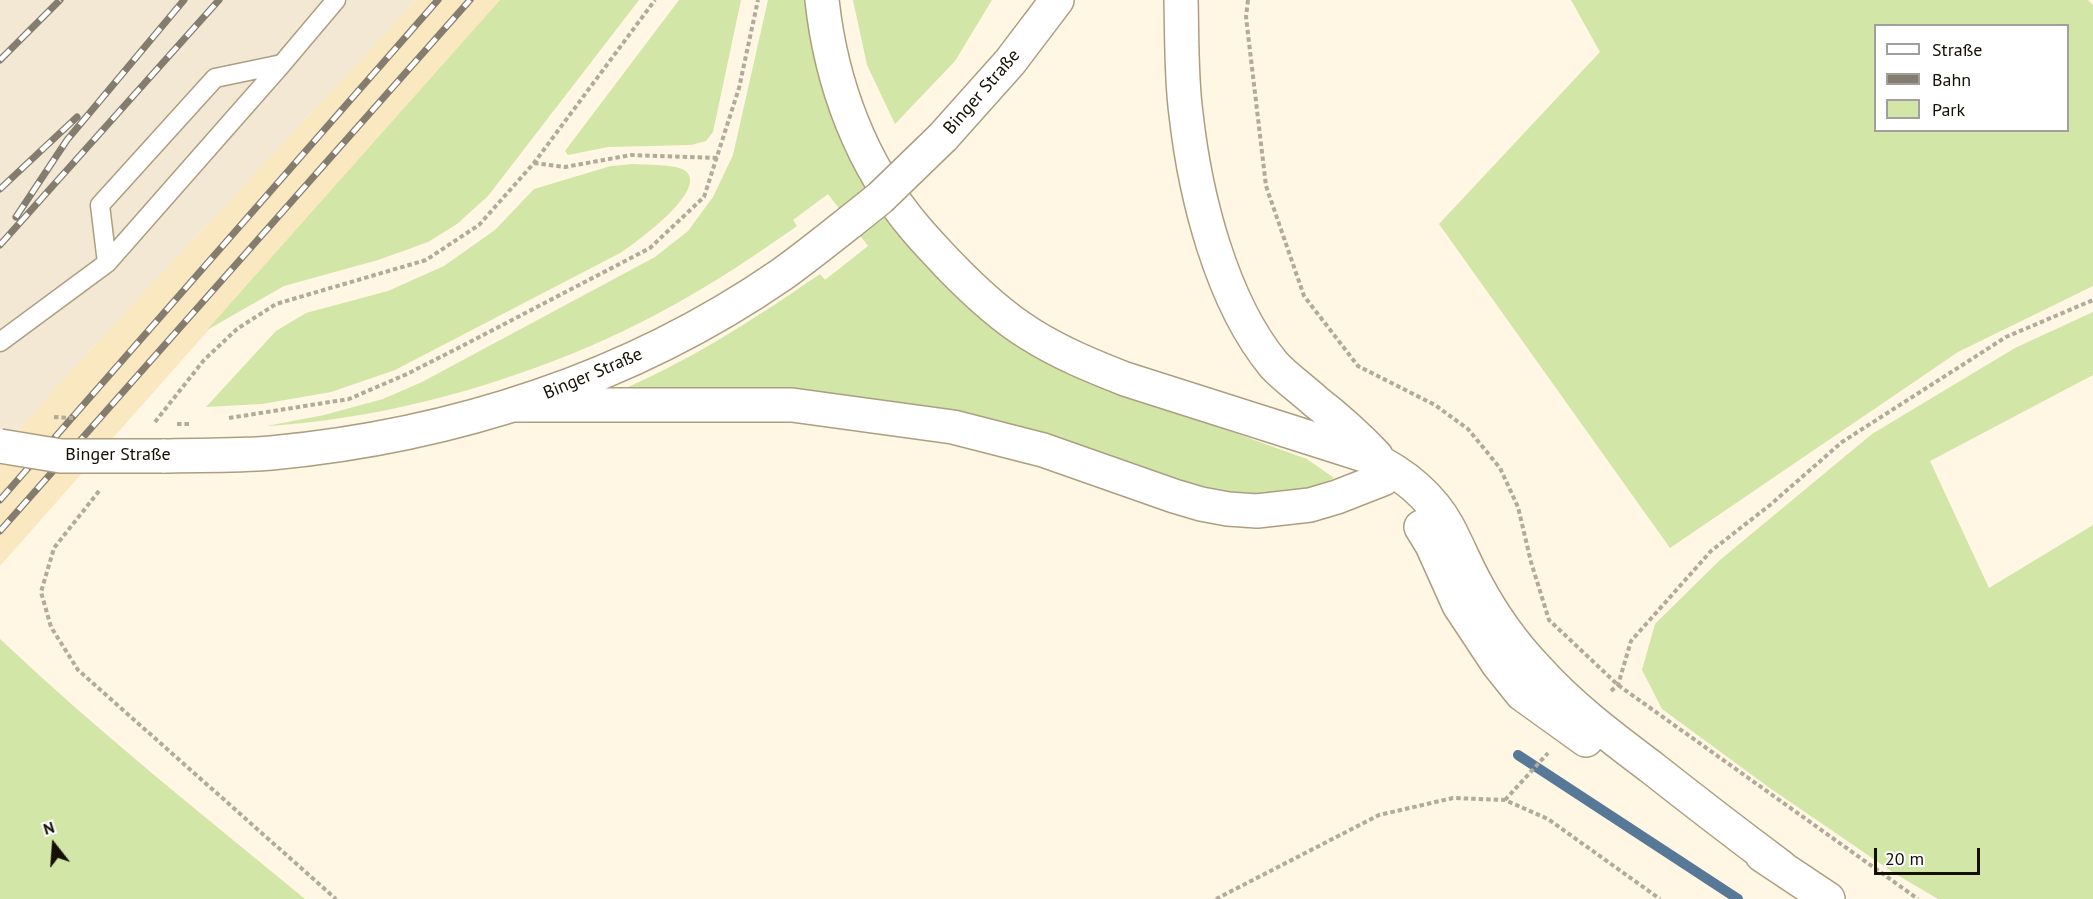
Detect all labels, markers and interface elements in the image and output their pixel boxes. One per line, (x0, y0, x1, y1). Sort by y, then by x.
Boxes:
legend (1874, 24, 2069, 132)
text: Straße (1932, 38, 1983, 61)
street label: Binger Straße (939, 45, 1025, 139)
text: Bahn (1932, 68, 1971, 91)
text: Park (1932, 98, 1965, 121)
street label: Binger Straße (540, 343, 646, 405)
street label: Binger Straße (65, 444, 171, 466)
north arrow (24, 815, 84, 875)
text: N (41, 817, 57, 839)
scale bar (1877, 836, 1984, 874)
text: 20 m (1885, 847, 1924, 870)

